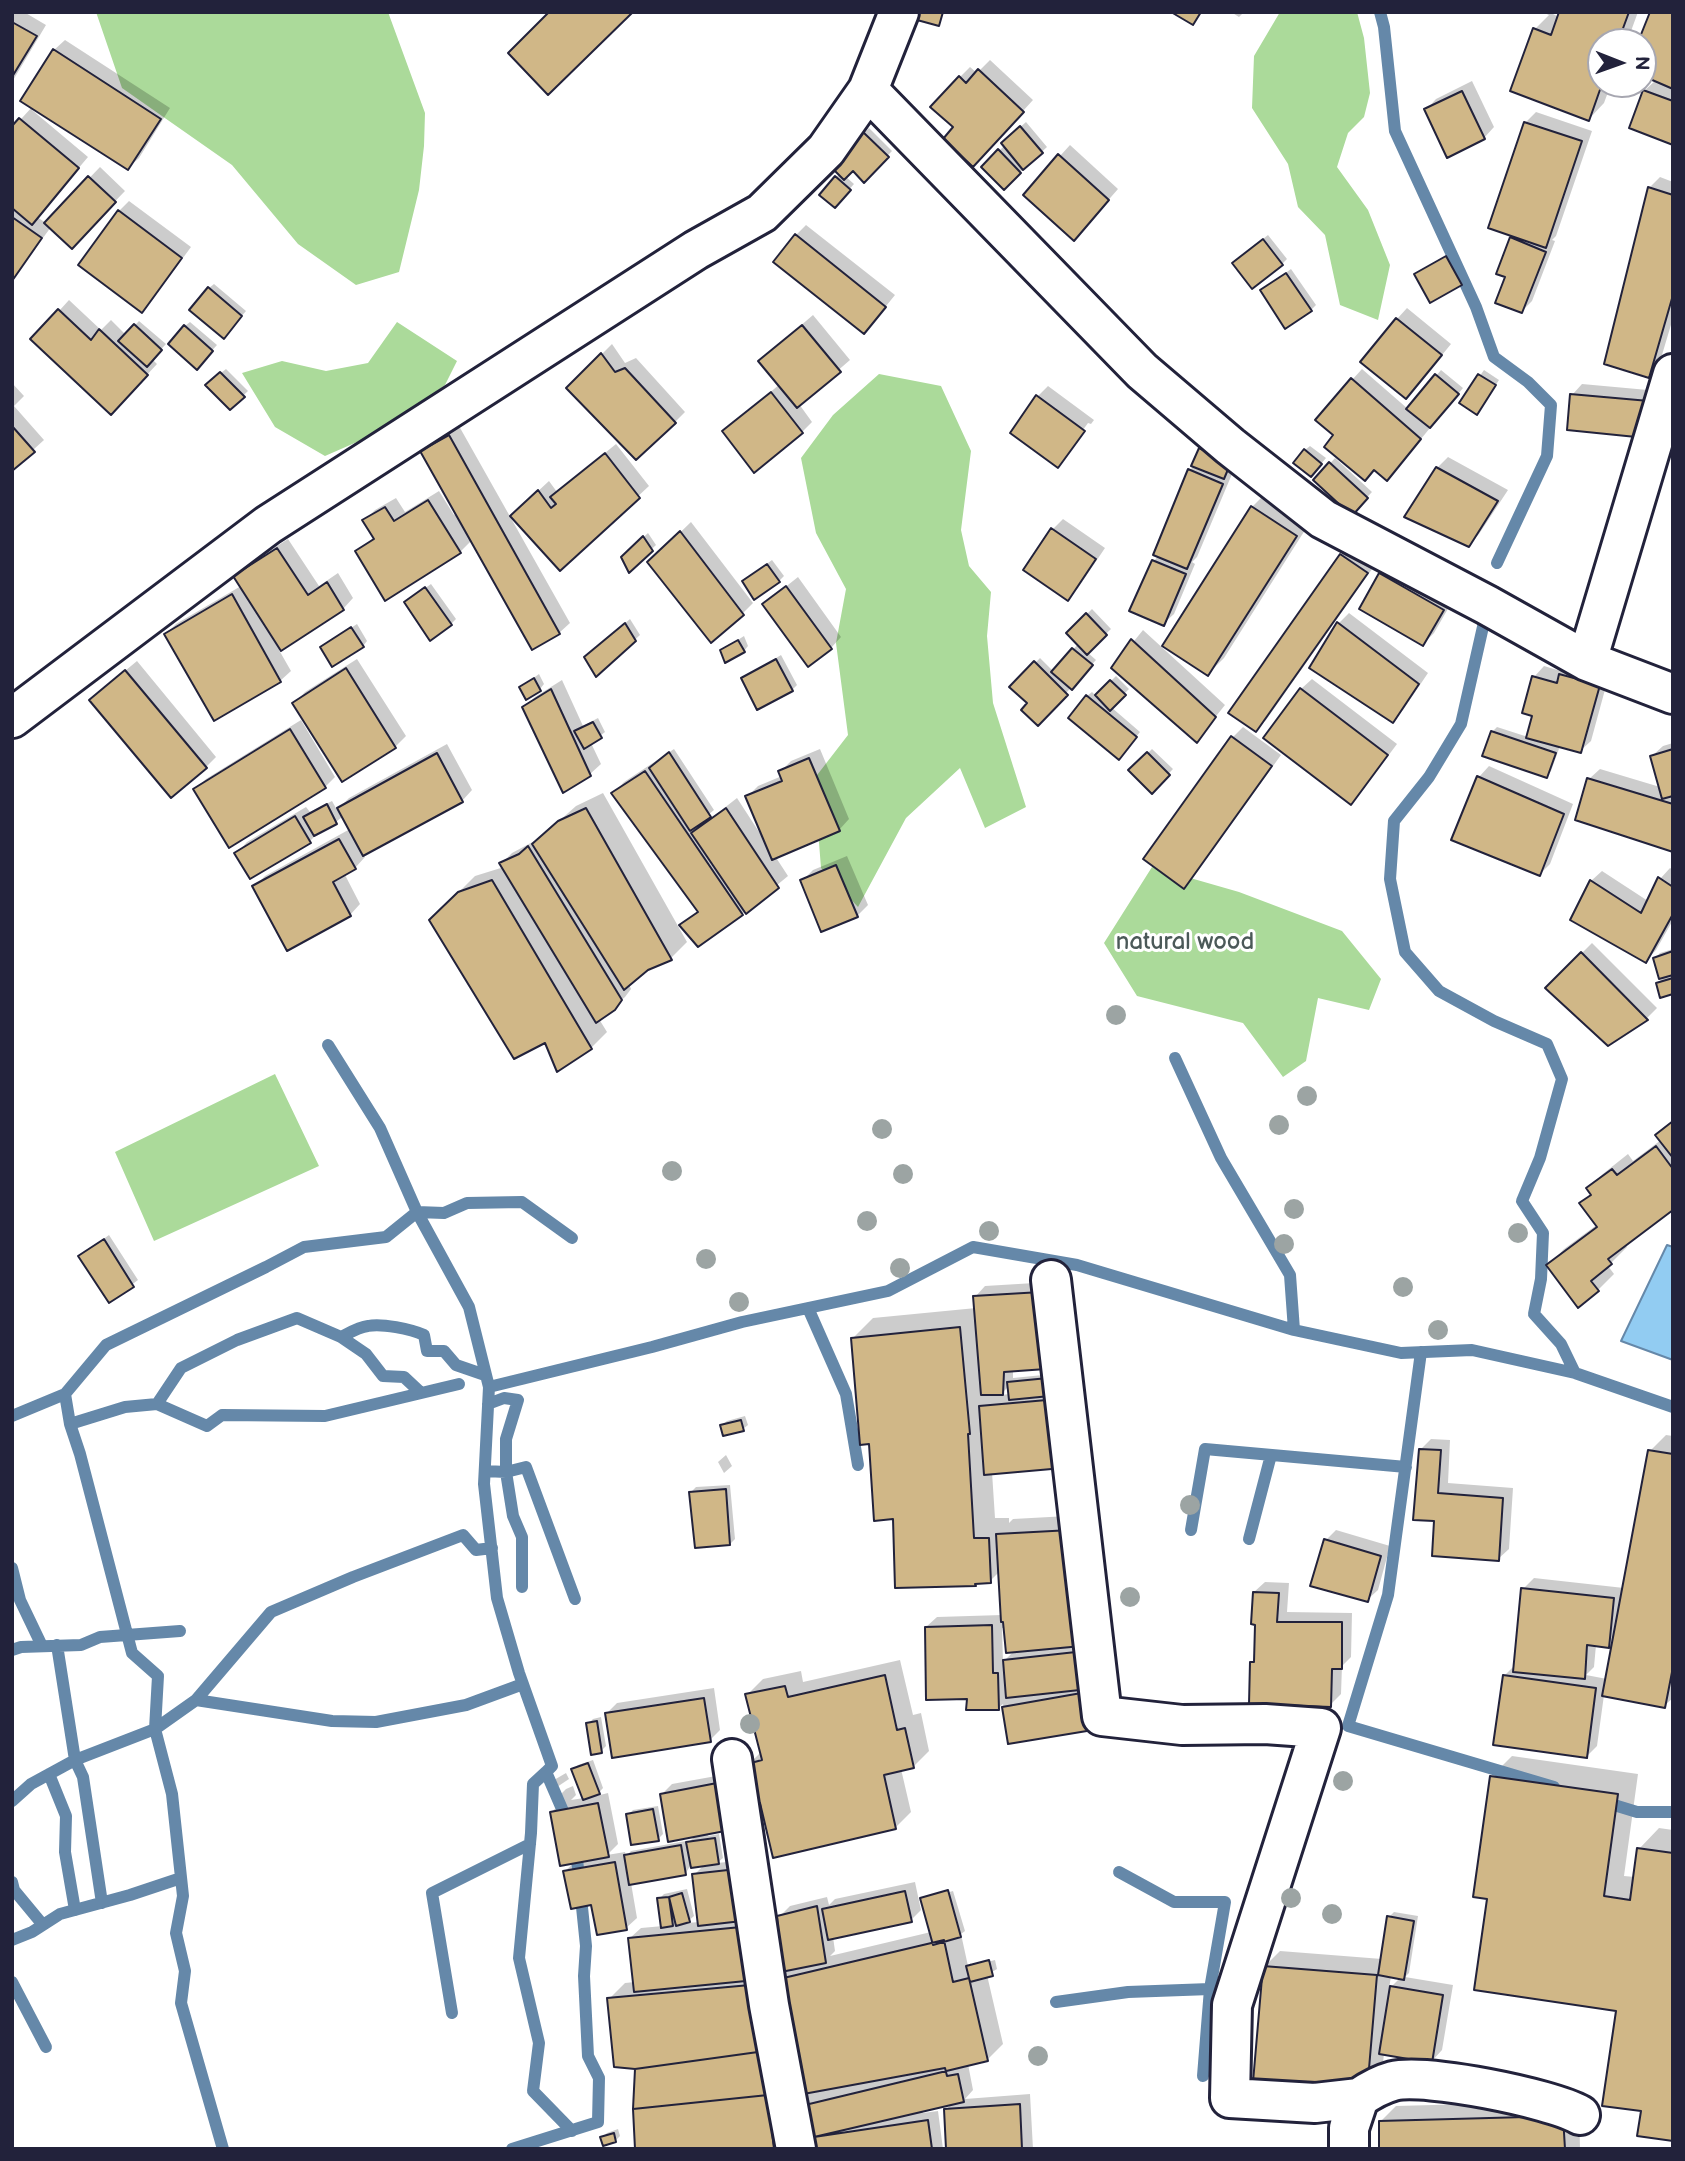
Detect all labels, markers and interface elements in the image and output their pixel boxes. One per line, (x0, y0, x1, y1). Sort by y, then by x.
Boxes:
north arrow (1587, 28, 1657, 98)
text: N (1630, 56, 1653, 71)
park label: natural wood (1116, 929, 1254, 957)

